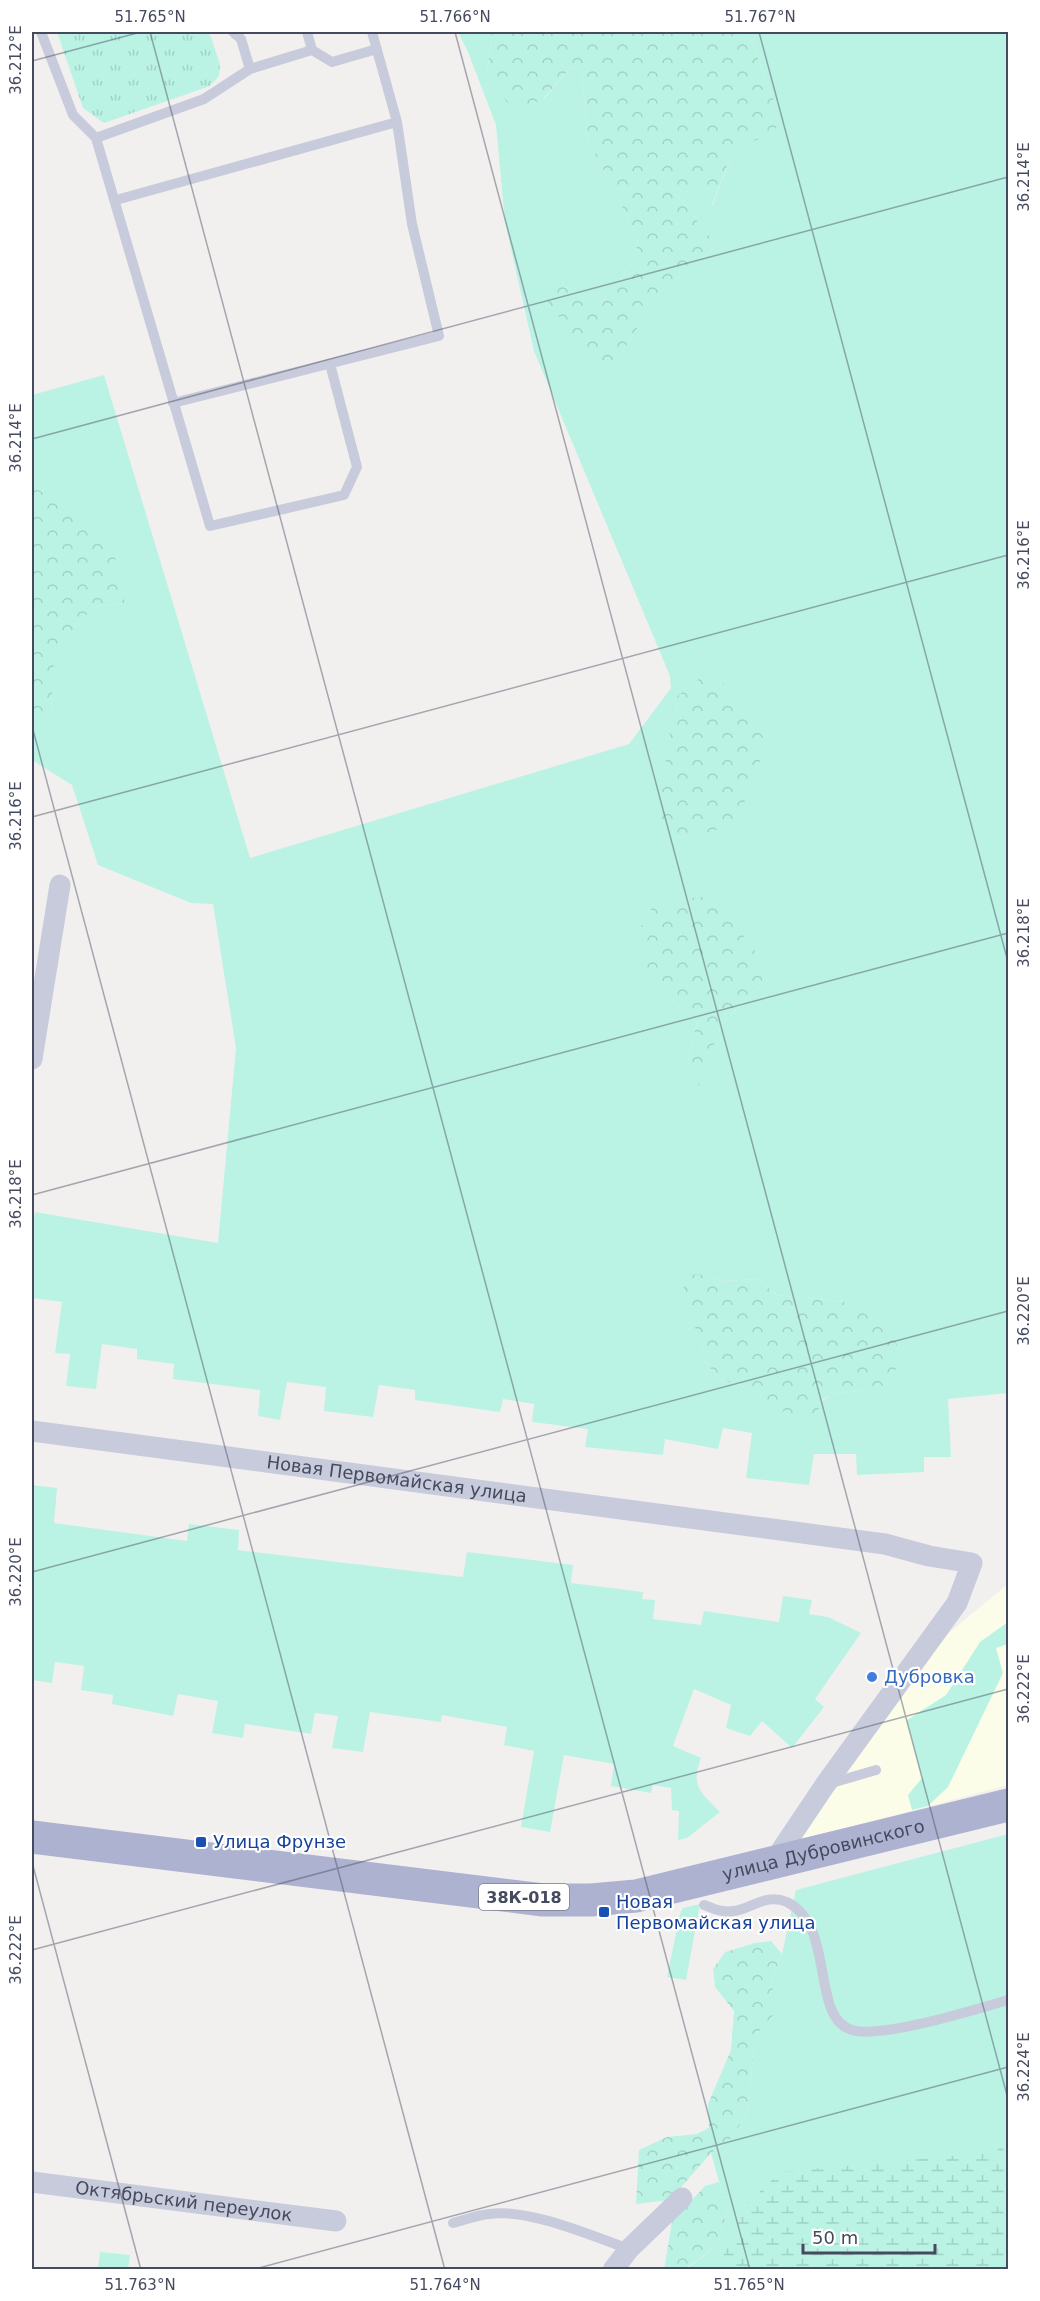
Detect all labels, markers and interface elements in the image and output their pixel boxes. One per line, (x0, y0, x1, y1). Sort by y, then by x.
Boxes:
text: 51.765°N (114, 8, 186, 26)
text: 51.766°N (419, 8, 491, 26)
text: 51.767°N (724, 8, 796, 26)
text: 36.212°E (7, 25, 25, 95)
text: 36.214°E (1015, 142, 1033, 212)
text: 36.214°E (7, 403, 25, 473)
text: 36.216°E (1015, 520, 1033, 590)
text: 36.216°E (7, 781, 25, 851)
text: 36.218°E (1015, 898, 1033, 968)
text: 36.218°E (7, 1159, 25, 1229)
text: 36.220°E (1015, 1276, 1033, 1346)
street label: Новая Первомайская улица (265, 1451, 528, 1506)
text: 36.220°E (7, 1537, 25, 1607)
text: 36.222°E (1015, 1654, 1033, 1724)
place label: Дубровка (884, 1666, 975, 1687)
marker: Дубровка (865, 1670, 879, 1684)
street label: улица Дубровинского (720, 1815, 927, 1885)
place label: Улица Фрунзе (213, 1831, 346, 1852)
marker: Улица Фрунзе (194, 1835, 208, 1849)
road number: 38К-018 (479, 1884, 569, 1910)
place label: Новая Первомайская улица (616, 1891, 815, 1933)
marker: Новая Первомайская улица (597, 1905, 611, 1919)
text: 36.222°E (7, 1915, 25, 1985)
text: 36.224°E (1015, 2032, 1033, 2102)
street label: Октябрьский переулок (74, 2177, 294, 2225)
scale bar (803, 2217, 935, 2255)
text: 50 m (812, 2227, 858, 2248)
text: 51.763°N (104, 2276, 176, 2294)
text: 51.764°N (409, 2276, 481, 2294)
text: 51.765°N (713, 2276, 785, 2294)

